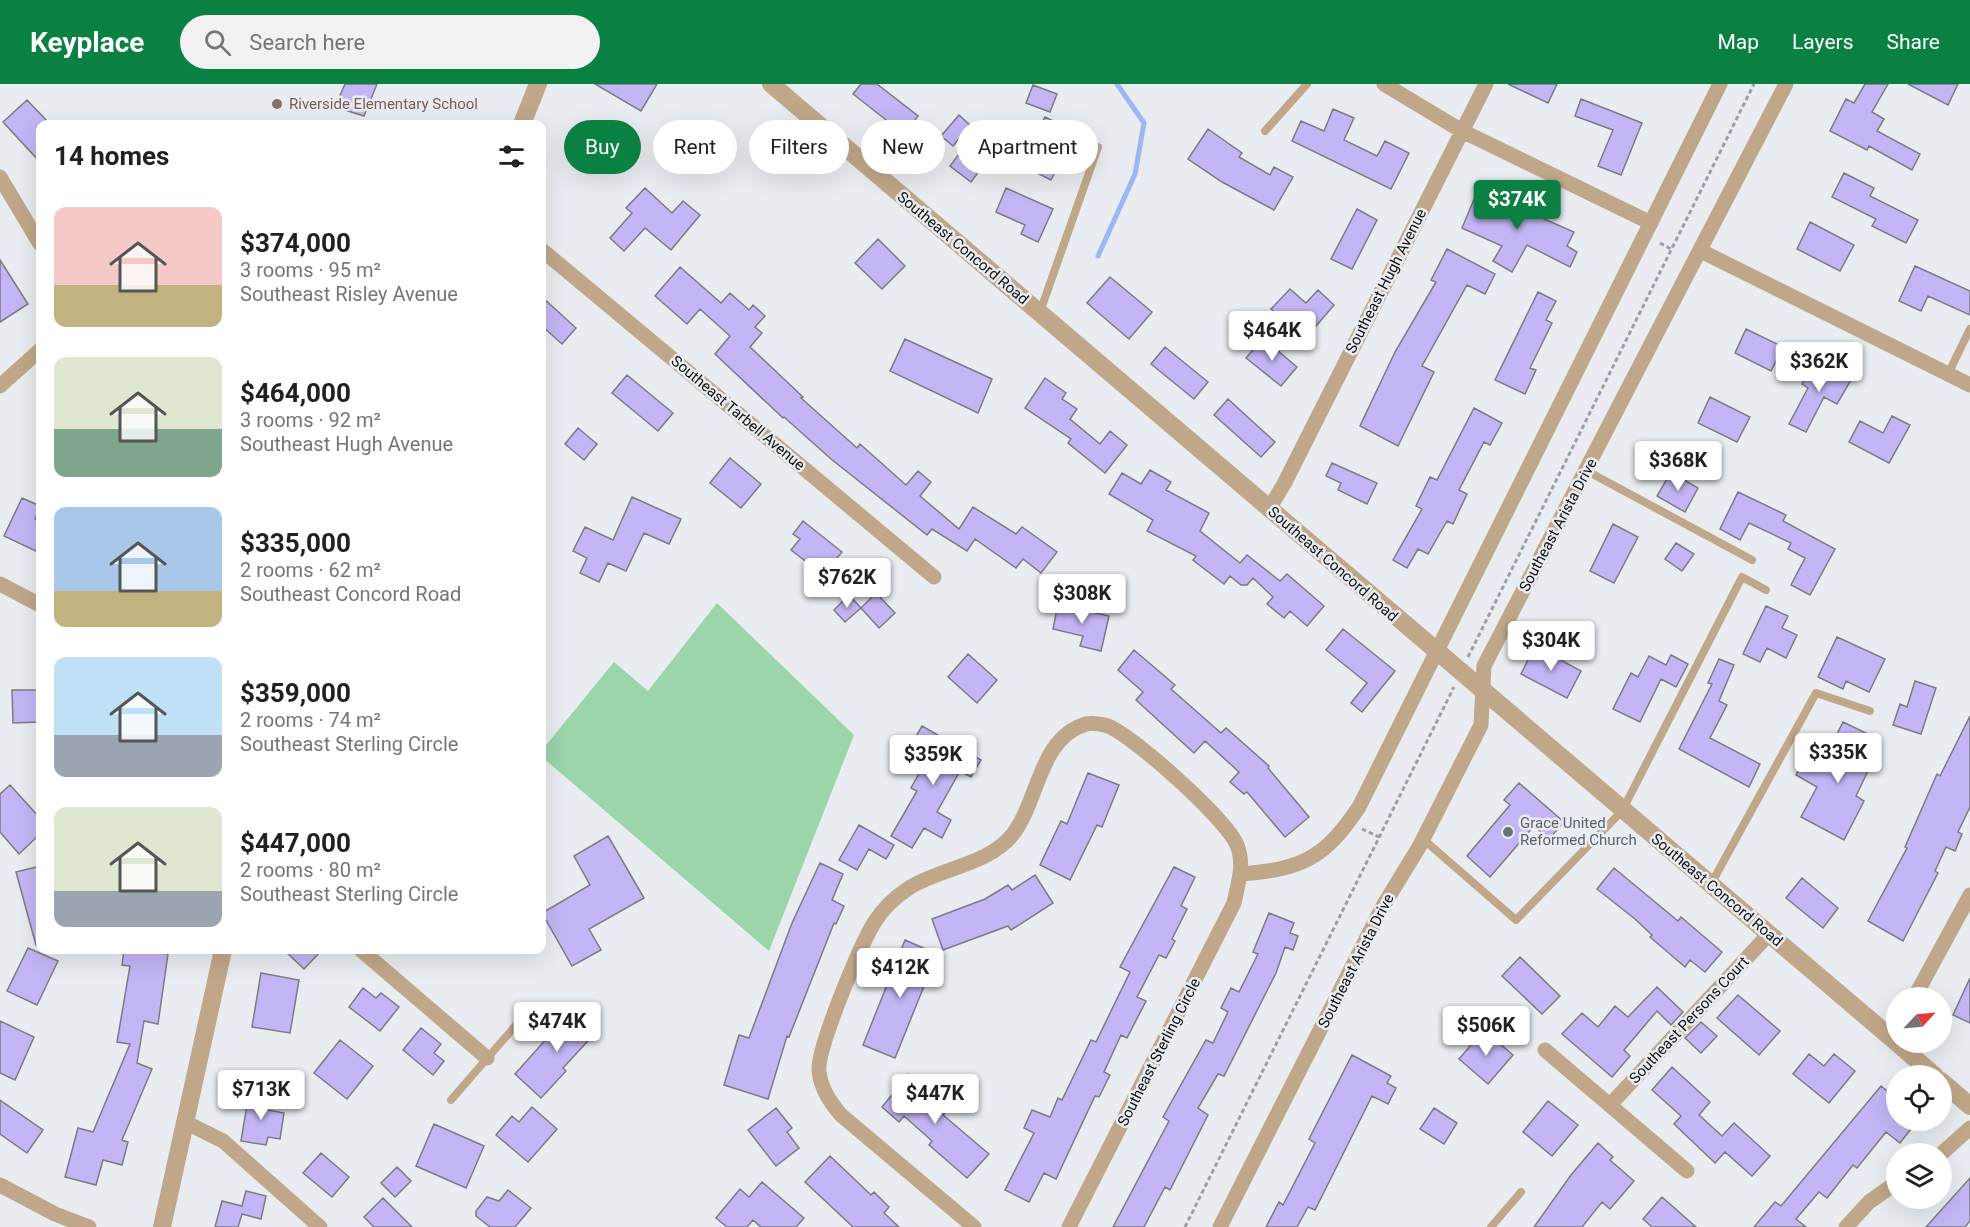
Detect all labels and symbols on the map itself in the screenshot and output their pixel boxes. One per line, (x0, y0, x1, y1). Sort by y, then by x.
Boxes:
place label: Riverside Elementary School (289, 95, 478, 113)
marker: Riverside Elementary School (270, 97, 284, 111)
pin: $374K (1475, 180, 1559, 231)
street label: Southeast Concord Road (894, 188, 1032, 308)
street label: Southeast Hugh Avenue (1342, 206, 1430, 356)
pin: $464K (1230, 311, 1314, 362)
pin: $362K (1777, 342, 1861, 393)
street label: Southeast Tarbell Avenue (668, 352, 809, 474)
pin: $368K (1636, 441, 1720, 492)
street label: Southeast Arista Drive (1515, 455, 1601, 595)
street label: Southeast Concord Road (1264, 503, 1402, 625)
pin: $762K (805, 558, 889, 609)
pin: $308K (1040, 574, 1124, 625)
pin: $304K (1509, 621, 1593, 672)
pin: $335K (1796, 733, 1880, 784)
pin: $359K (891, 735, 975, 786)
place label: Grace United Reformed Church (1520, 814, 1637, 849)
marker: Grace United Reformed Church (1501, 825, 1515, 839)
street label: Southeast Concord Road (1648, 830, 1786, 950)
street label: Southeast Arista Drive (1314, 891, 1398, 1031)
pin: $412K (858, 948, 942, 999)
street label: Southeast Persons Court (1626, 953, 1753, 1087)
street label: Southeast Sterling Circle (1114, 975, 1204, 1129)
north arrow (1886, 987, 1952, 1053)
pin: $474K (515, 1002, 599, 1053)
pin: $506K (1444, 1006, 1528, 1057)
pin: $713K (219, 1070, 303, 1121)
pin: $447K (893, 1074, 977, 1125)

